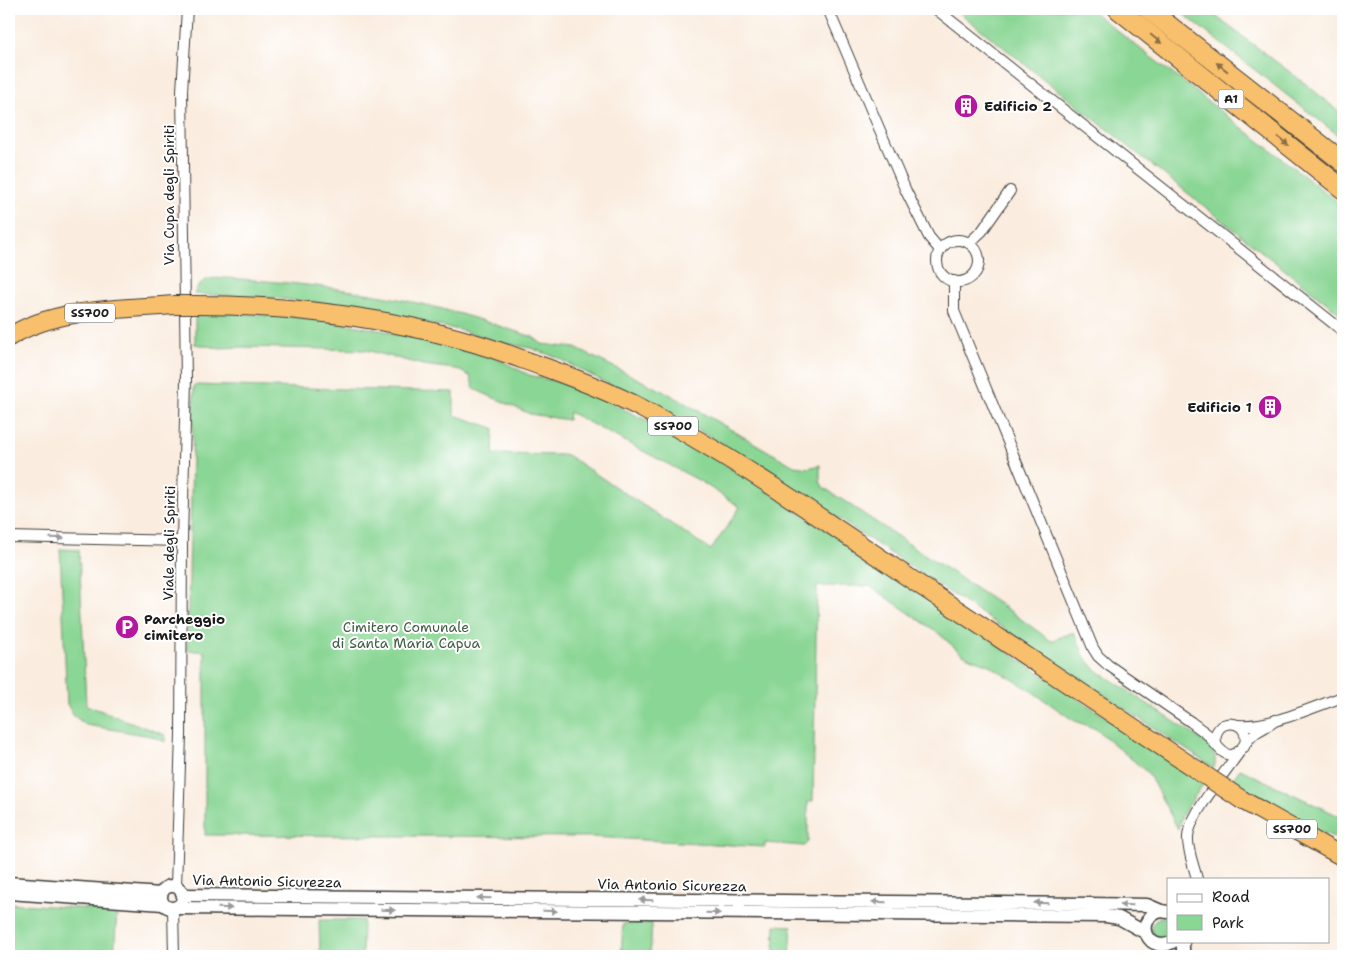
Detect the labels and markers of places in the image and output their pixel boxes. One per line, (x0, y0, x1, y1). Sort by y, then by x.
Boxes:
building icon: Edificio 2 (953, 93, 979, 119)
place label: Edificio 2 (984, 97, 1052, 115)
building icon: Edificio 1 (1257, 394, 1283, 420)
place label: Edificio 1 (1187, 398, 1252, 416)
place label: Parcheggio cimitero (144, 610, 225, 644)
parking icon: Parcheggio cimitero (114, 614, 140, 640)

